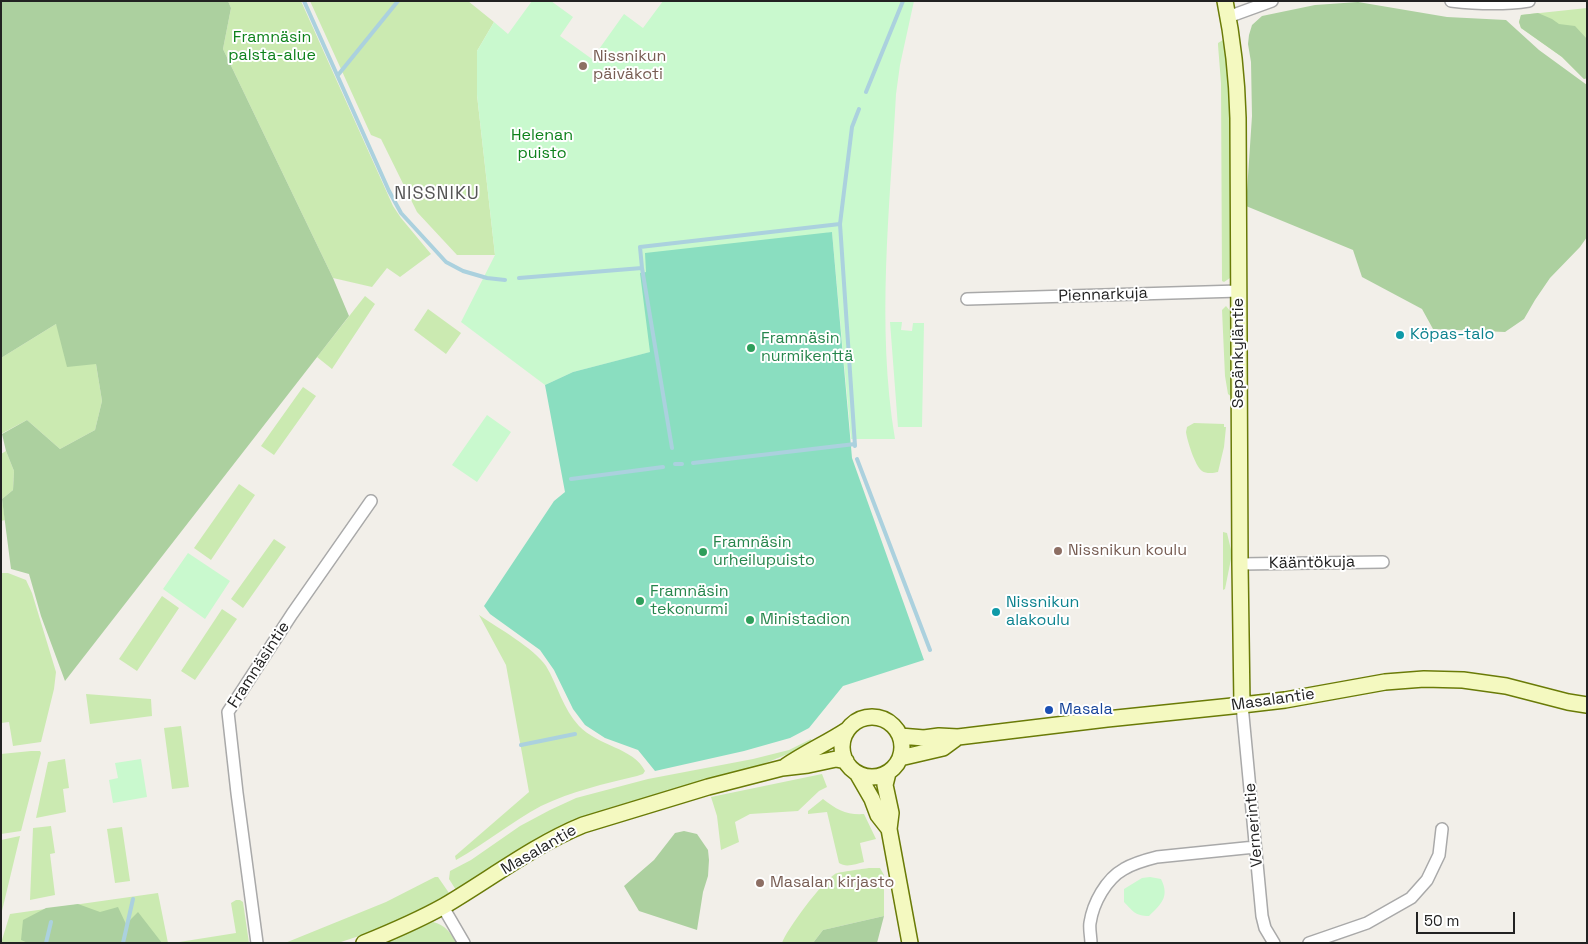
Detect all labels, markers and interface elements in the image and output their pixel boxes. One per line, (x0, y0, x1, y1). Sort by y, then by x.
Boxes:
park label: Framnäsin palsta-alue (228, 28, 316, 66)
place label: Nissnikun päiväkoti (593, 47, 666, 85)
marker: Nissnikun päiväkoti (577, 60, 589, 72)
park label: Helenan puisto (511, 126, 573, 164)
district label: NISSNIKU (393, 183, 481, 205)
street label: Piennarkuja (1058, 284, 1148, 306)
street label: Sepänkyläntie (1229, 298, 1249, 408)
place label: Köpas-talo (1410, 325, 1494, 345)
place label: Framnäsin nurmikenttä (761, 329, 853, 367)
marker: Köpas-talo (1394, 329, 1406, 341)
marker: Framnäsin nurmikenttä (745, 342, 757, 354)
place label: Framnäsin urheilupuisto (713, 533, 815, 571)
place label: Nissnikun koulu (1068, 541, 1187, 561)
marker: Nissnikun koulu (1052, 545, 1064, 557)
marker: Framnäsin urheilupuisto (697, 546, 709, 558)
street label: Kääntökuja (1269, 553, 1355, 573)
place label: Framnäsin tekonurmi (650, 582, 728, 620)
place label: Nissnikun alakoulu (1006, 593, 1079, 631)
marker: Framnäsin tekonurmi (634, 595, 646, 607)
marker: Nissnikun alakoulu (990, 606, 1002, 618)
place label: Ministadion (760, 610, 850, 630)
marker: Ministadion (744, 614, 756, 626)
street label: Framnäsintie (224, 618, 294, 712)
street label: Masalantie (1230, 685, 1316, 715)
place label: Masala (1059, 700, 1113, 720)
marker: Masala (1043, 704, 1055, 716)
street label: Vernerintie (1241, 782, 1267, 868)
street label: Masalantie (498, 821, 580, 879)
place label: Masalan kirjasto (770, 873, 894, 893)
marker: Masalan kirjasto (754, 877, 766, 889)
scale bar (1418, 902, 1517, 934)
text: 50 m (1424, 911, 1459, 930)

